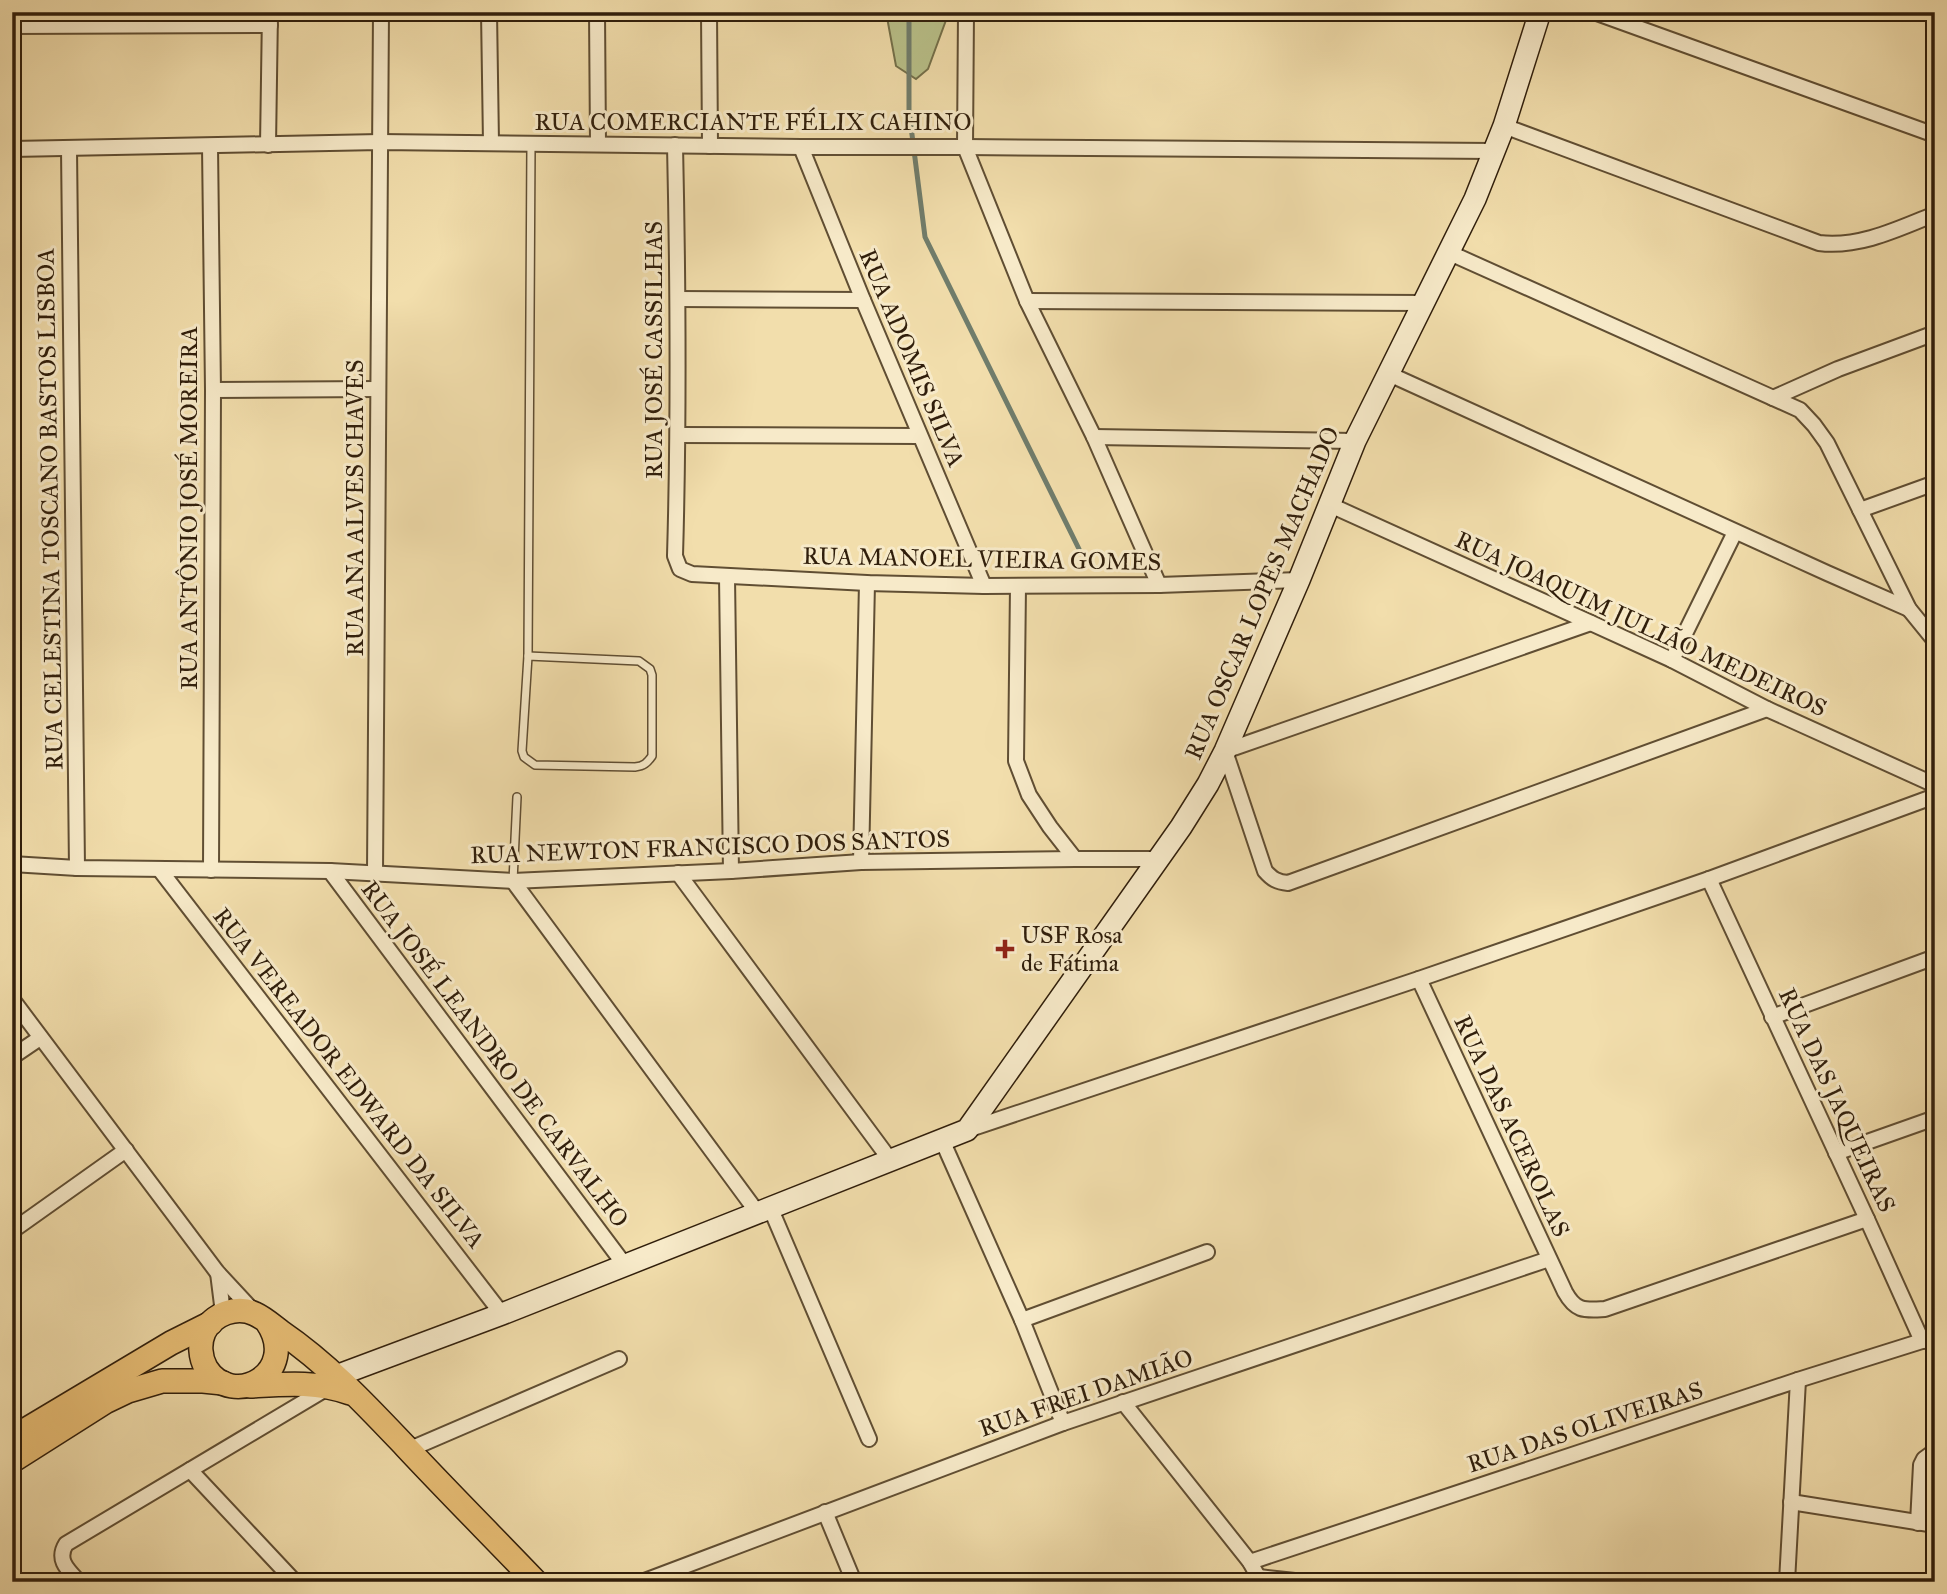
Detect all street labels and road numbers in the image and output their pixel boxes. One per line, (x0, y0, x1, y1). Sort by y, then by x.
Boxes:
street label: RUA COMERCIANTE FÉLIX CAHINO (535, 107, 971, 137)
street label: RUA JOSÉ CASSILHAS (639, 221, 669, 479)
street label: RUA ADOMIS SILVA (853, 245, 971, 471)
street label: RUA CELESTINA TOSCANO BASTOS LISBOA (30, 248, 70, 770)
street label: RUA ANTÔNIO JOSÉ MOREIRA (174, 326, 204, 690)
street label: RUA ANA ALVES CHAVES (340, 360, 370, 656)
street label: RUA OSCAR LOPES MACHADO (1178, 422, 1346, 764)
street label: RUA JOAQUIM JULIÃO MEDEIROS (1450, 524, 1832, 724)
street label: RUA MANOEL VIEIRA GOMES (802, 541, 1162, 577)
street label: RUA NEWTON FRANCISCO DOS SANTOS (470, 824, 950, 870)
street label: RUA JOSÉ LEANDRO DE CARVALHO (355, 875, 635, 1233)
street label: RUA VEREADOR EDWARD DA SILVA (207, 902, 491, 1254)
street label: RUA DAS JAQUEIRAS (1772, 983, 1902, 1217)
street label: RUA DAS ACEROLAS (1447, 1010, 1577, 1242)
street label: RUA FREI DAMIÃO (975, 1342, 1197, 1444)
street label: RUA DAS OLIVEIRAS (1463, 1375, 1707, 1479)

